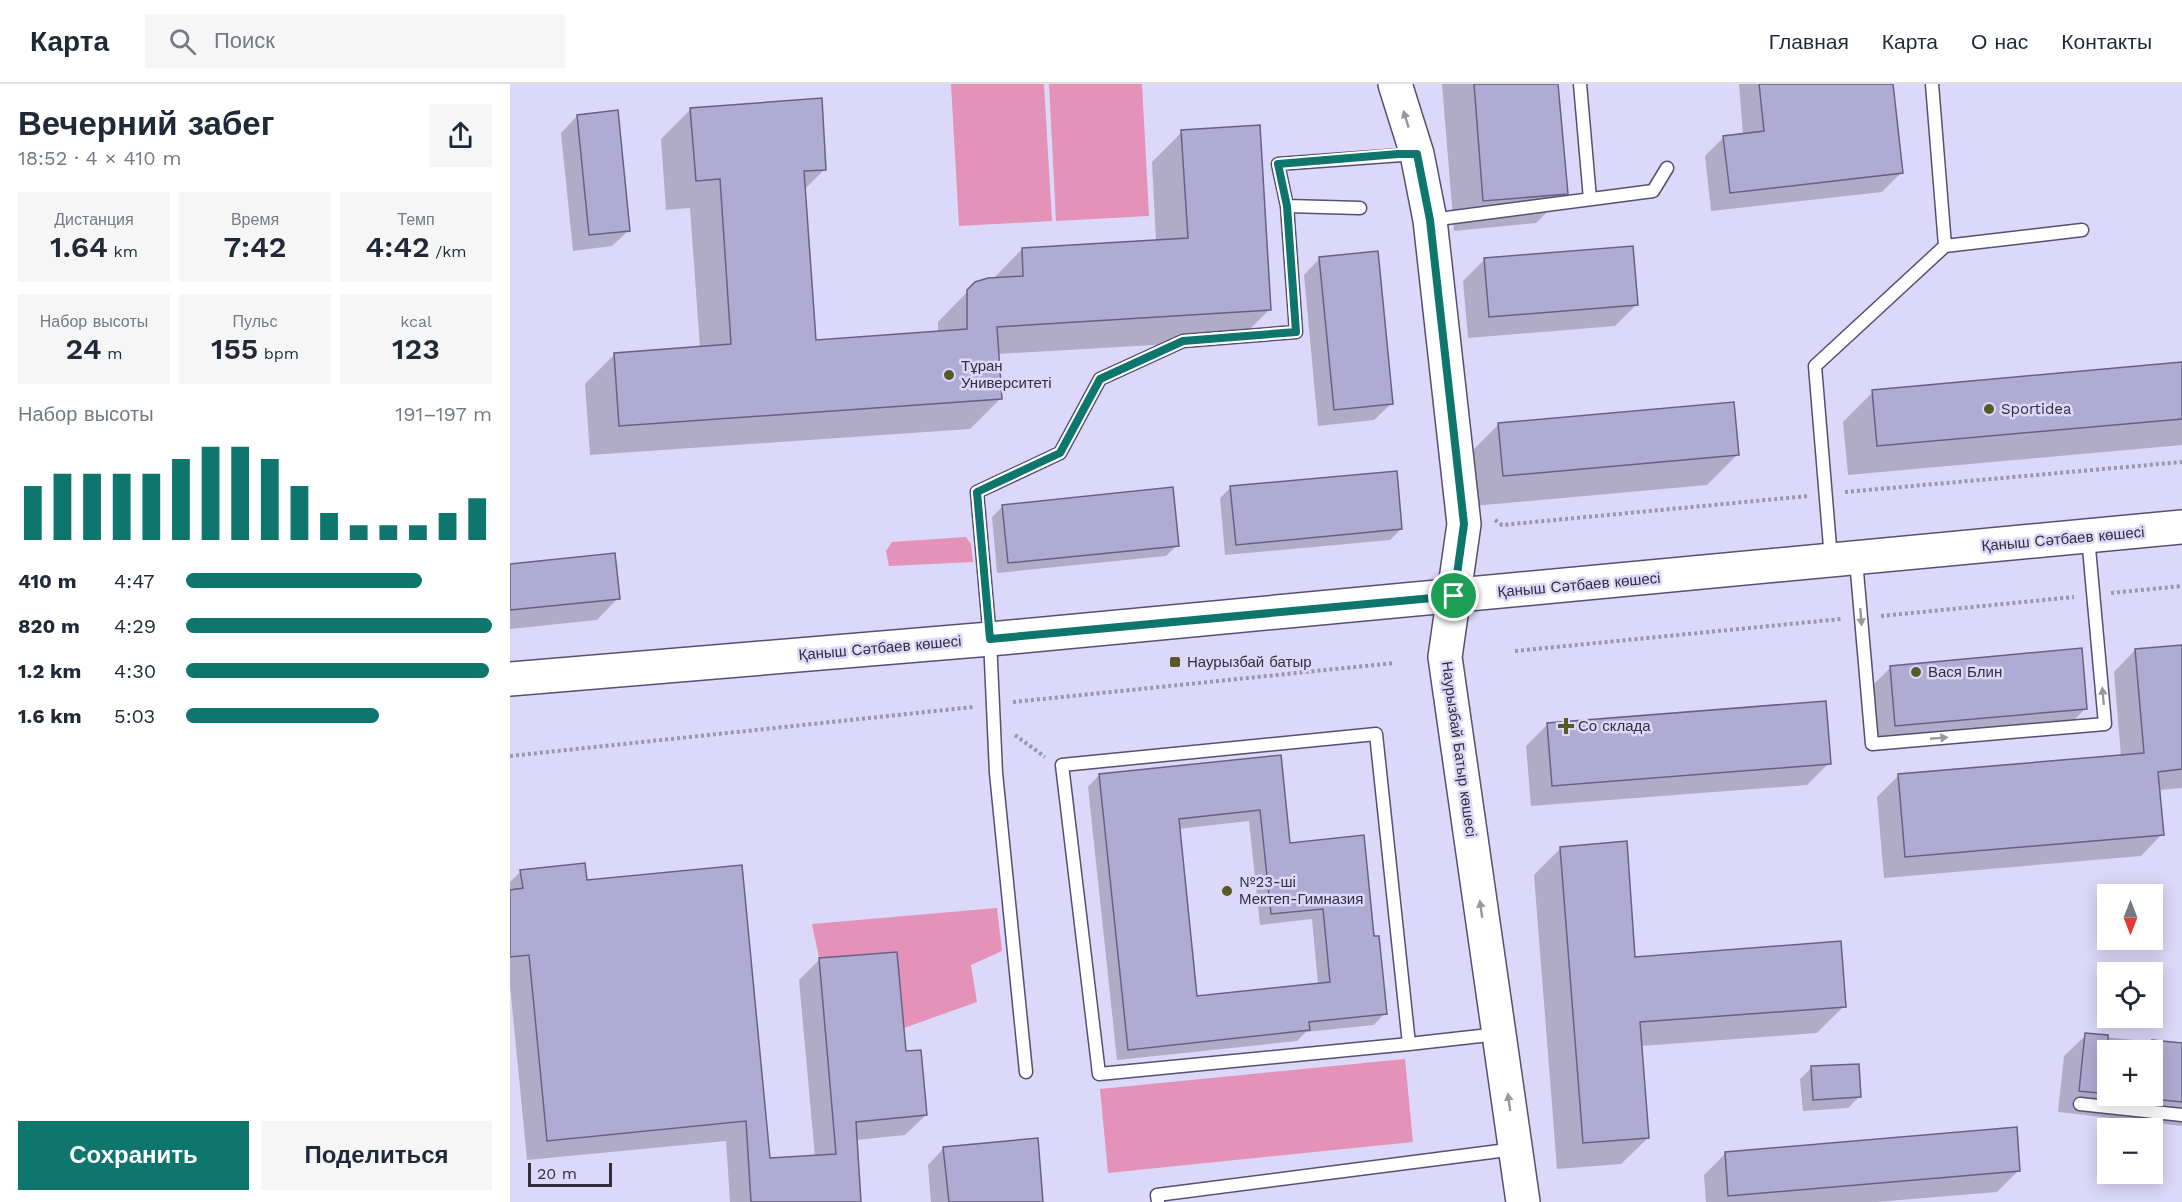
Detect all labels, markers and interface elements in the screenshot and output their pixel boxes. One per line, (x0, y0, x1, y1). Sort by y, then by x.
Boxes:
search box (145, 14, 565, 68)
text: Карта (30, 25, 109, 58)
icon: search (166, 25, 199, 58)
text: Поиск (214, 28, 275, 53)
text: Главная (1769, 29, 1849, 54)
text: Карта (1882, 29, 1938, 54)
text: О нас (1971, 29, 2028, 54)
text: Контакты (2061, 29, 2152, 54)
text: Вечерний забег (18, 104, 274, 143)
button: share (429, 104, 492, 167)
one-way arrow (1401, 110, 1410, 128)
text: 18:52 · 4 × 410 m (18, 146, 181, 170)
text: Дистанция (54, 210, 134, 229)
text: Время (231, 210, 279, 229)
text: Темп (397, 210, 435, 229)
text: 1.64 (50, 229, 108, 264)
text: 7:42 (224, 229, 286, 264)
text: 4:42 (365, 229, 430, 264)
text: km (108, 242, 138, 261)
text: /km (430, 242, 467, 261)
text: Набор высоты (40, 312, 148, 331)
text: Пульс (233, 312, 277, 331)
text: kcal (400, 312, 432, 331)
text: 24 (66, 331, 102, 366)
text: 155 (211, 331, 258, 366)
text: 123 (392, 331, 440, 366)
text: m (102, 344, 122, 363)
text: bpm (258, 344, 299, 363)
place label: Тұран Университеті (961, 357, 1052, 392)
marker: Тұран Университеті (942, 368, 956, 382)
place label: Sportidea (2001, 400, 2072, 418)
text: Набор высоты (18, 402, 154, 426)
text: 191–197 m (395, 402, 492, 426)
marker: Sportidea (1982, 402, 1996, 416)
street label: Қаныш Сәтбаев көшесі (1981, 523, 2145, 555)
text: 410 m (18, 569, 76, 593)
text: 4:47 (114, 569, 155, 593)
street label: Қаныш Сәтбаев көшесі (1497, 569, 1661, 601)
pin (1428, 570, 1479, 621)
icon: arrive (1437, 579, 1470, 612)
one-way arrow (1856, 607, 1866, 626)
text: 820 m (18, 614, 80, 638)
text: 4:29 (114, 614, 156, 638)
street label: Қаныш Сәтбаев көшесі (798, 632, 962, 664)
place label: Наурызбай батыр (1187, 653, 1312, 671)
marker: Наурызбай батыр (1168, 655, 1182, 669)
text: 1.2 km (18, 659, 81, 683)
text: 4:30 (114, 659, 156, 683)
street label: Наурызбай Батыр көшесі (1438, 660, 1480, 838)
place label: Вася Блин (1928, 663, 2002, 681)
marker: Вася Блин (1909, 665, 1923, 679)
one-way arrow (2098, 686, 2108, 705)
text: 1.6 km (18, 704, 82, 728)
text: 5:03 (114, 704, 155, 728)
place label: Со склада (1578, 717, 1651, 735)
marker: Со склада (1559, 719, 1573, 733)
one-way arrow (1930, 733, 1949, 743)
place label: №23-ші Мектеп-Гимназия (1239, 873, 1363, 908)
marker: №23-ші Мектеп-Гимназия (1220, 884, 1234, 898)
north arrow (2097, 884, 2163, 950)
map controls (2097, 884, 2163, 1184)
one-way arrow (1477, 900, 1486, 919)
button: locate (2097, 962, 2163, 1028)
button: + (2097, 1040, 2163, 1106)
one-way arrow (1505, 1093, 1514, 1112)
button: − (2097, 1118, 2163, 1184)
button: Сохранить (18, 1121, 249, 1190)
button: Поделиться (261, 1121, 492, 1190)
scale bar (528, 1160, 612, 1188)
text: 20 m (537, 1164, 577, 1183)

